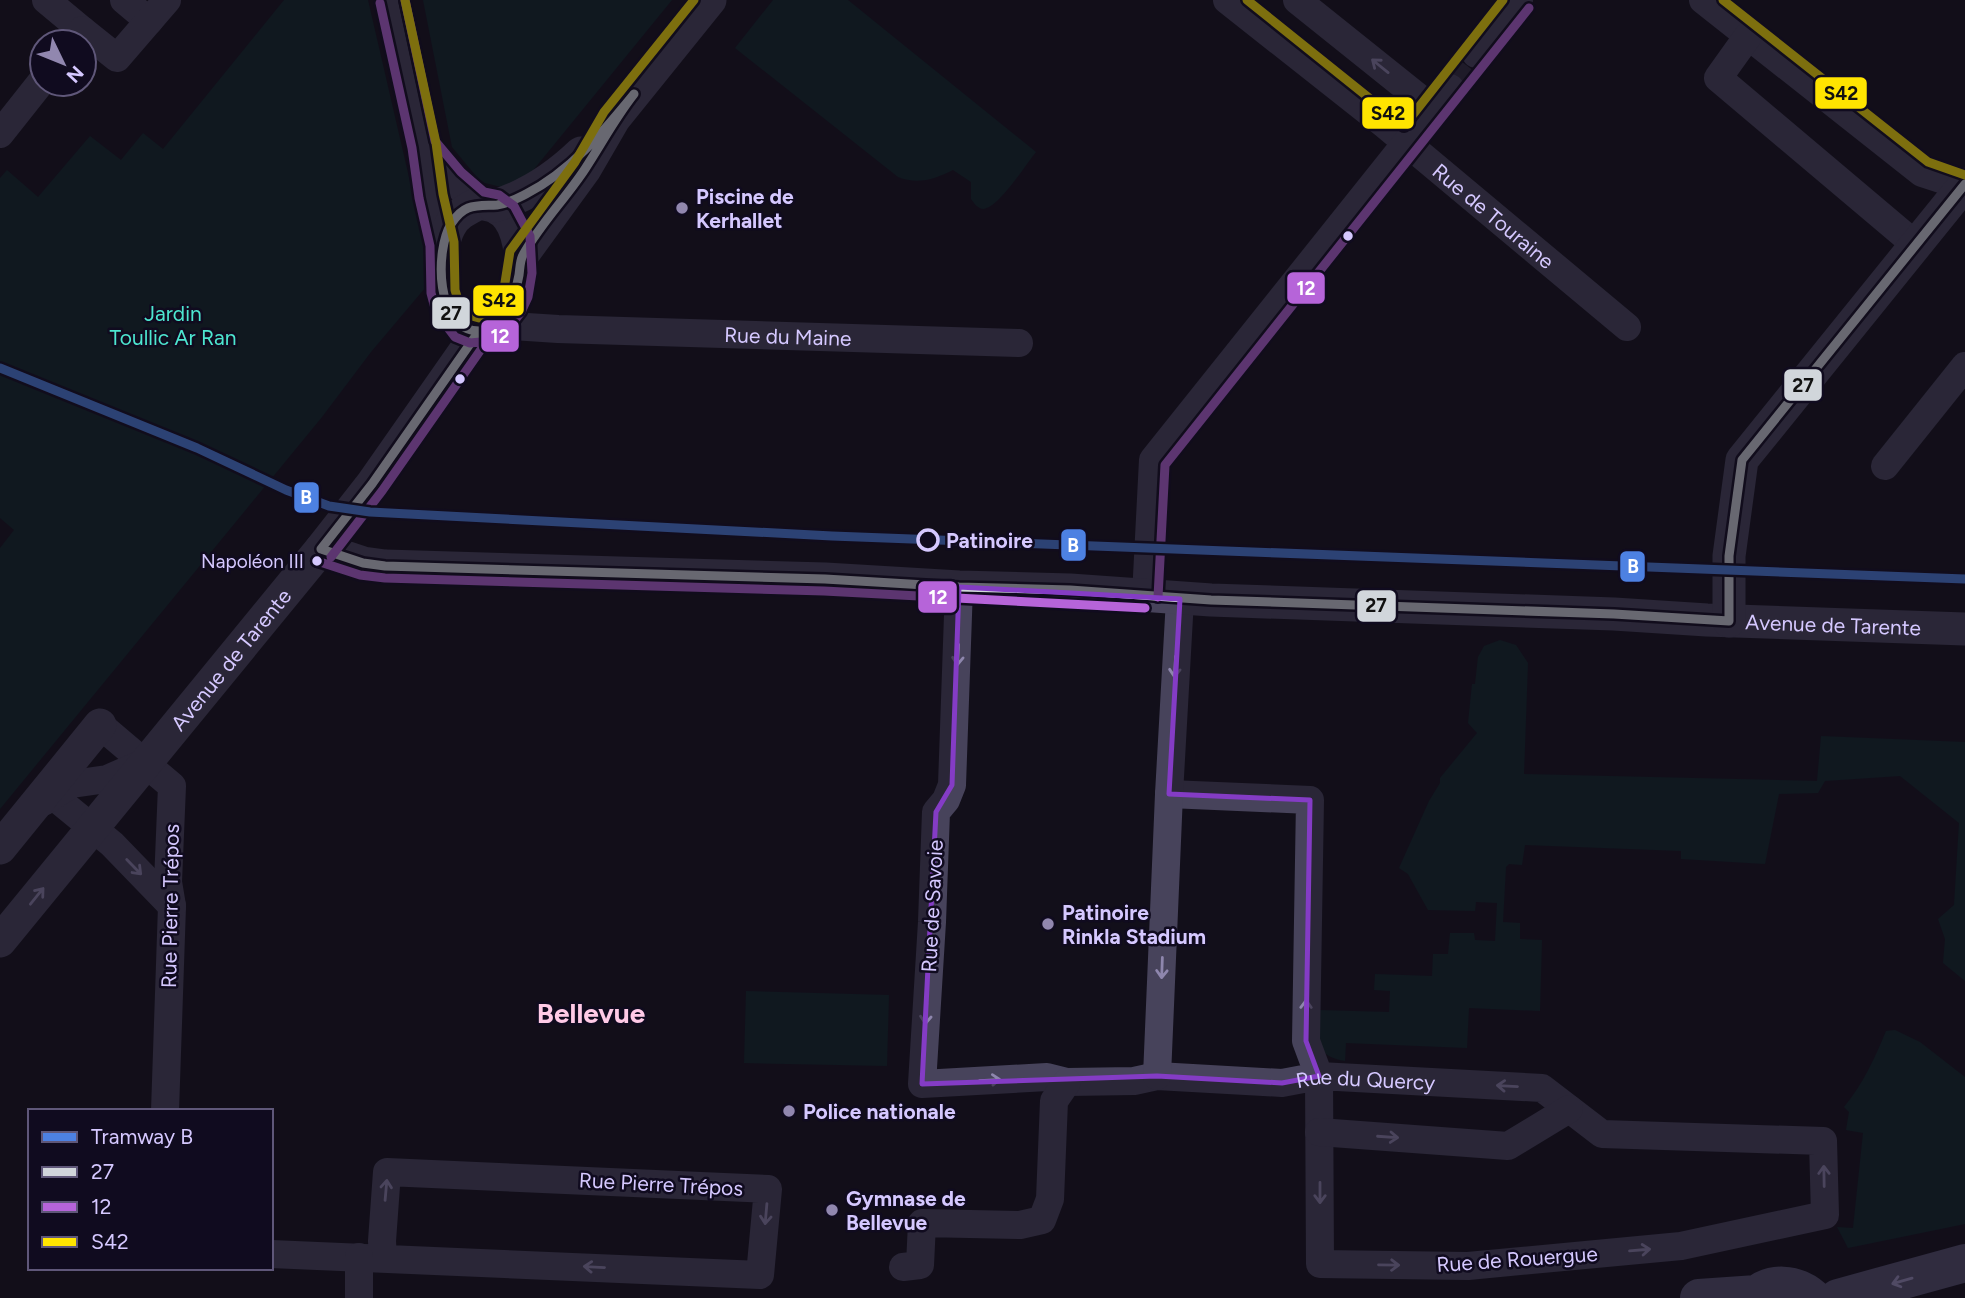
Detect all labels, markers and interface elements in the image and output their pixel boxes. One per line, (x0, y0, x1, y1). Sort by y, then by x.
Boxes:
north arrow (28, 28, 98, 98)
one-way arrow (1371, 59, 1390, 74)
text: N (62, 61, 88, 87)
line badge: S42 (1814, 76, 1868, 110)
text: S42 (1824, 82, 1858, 105)
line badge: S42 (1361, 96, 1415, 130)
text: S42 (1371, 102, 1405, 125)
street label: Rue de Touraine (1428, 158, 1560, 274)
place label: Piscine de Kerhallet (696, 184, 794, 233)
marker: Piscine de Kerhallet (674, 200, 690, 216)
unlabelled marker (1341, 229, 1355, 243)
line badge: 12 (1286, 271, 1326, 305)
text: 12 (1296, 277, 1316, 300)
line badge: S42 (472, 284, 525, 317)
text: S42 (482, 289, 516, 312)
line badge: 27 (431, 296, 471, 330)
park label: Jardin Toullic Ar Ran (110, 301, 236, 350)
text: 27 (440, 302, 462, 325)
line badge: 12 (480, 319, 520, 353)
street label: Rue du Maine (724, 322, 852, 350)
text: 12 (490, 325, 510, 348)
line badge: 27 (1783, 368, 1823, 402)
unlabelled marker (453, 372, 467, 386)
text: 27 (1792, 374, 1814, 397)
line badge: B (293, 481, 320, 514)
text: B (300, 486, 312, 509)
place label: Patinoire (946, 528, 1033, 553)
line badge: B (1060, 528, 1087, 562)
marker: Patinoire (917, 529, 939, 551)
text: B (1067, 534, 1079, 557)
place label: Napoléon III (201, 550, 304, 573)
line badge: B (1619, 550, 1646, 583)
marker: Napoléon III (310, 554, 324, 568)
text: B (1627, 555, 1639, 578)
line badge: 12 (917, 580, 958, 614)
street label: Avenue de Tarente (165, 583, 296, 735)
text: 12 (928, 586, 948, 609)
line badge: 27 (1356, 589, 1397, 623)
text: 27 (1365, 594, 1387, 617)
street label: Avenue de Tarente (1745, 609, 1922, 640)
one-way arrow (951, 644, 964, 667)
one-way arrow (1169, 655, 1182, 678)
street label: Rue Pierre Trépos (156, 824, 184, 988)
street label: Rue de Savoie (916, 839, 948, 973)
one-way arrow (126, 858, 143, 875)
one-way arrow (29, 888, 45, 906)
place label: Patinoire Rinkla Stadium (1062, 900, 1206, 949)
marker: Patinoire Rinkla Stadium (1040, 916, 1056, 932)
one-way arrow (1155, 956, 1168, 979)
district label: Bellevue (537, 996, 645, 1030)
one-way arrow (1300, 998, 1313, 1021)
one-way arrow (919, 1003, 932, 1025)
street label: Rue du Quercy (1294, 1063, 1436, 1095)
one-way arrow (978, 1073, 1001, 1086)
one-way arrow (1496, 1080, 1519, 1093)
place label: Police nationale (803, 1099, 956, 1124)
marker: Police nationale (781, 1103, 797, 1119)
legend (28, 1109, 273, 1270)
text: Tramway B (91, 1124, 193, 1149)
one-way arrow (1376, 1131, 1398, 1144)
text: 27 (91, 1159, 114, 1184)
one-way arrow (1817, 1165, 1830, 1188)
street label: Rue Pierre Trépos (578, 1167, 744, 1201)
one-way arrow (380, 1179, 393, 1201)
one-way arrow (1313, 1181, 1327, 1204)
place label: Gymnase de Bellevue (846, 1186, 966, 1235)
text: 12 (91, 1194, 111, 1219)
one-way arrow (759, 1202, 772, 1224)
marker: Gymnase de Bellevue (824, 1202, 840, 1218)
text: S42 (91, 1229, 129, 1254)
street label: Rue de Rouergue (1436, 1241, 1598, 1277)
one-way arrow (1628, 1243, 1651, 1256)
one-way arrow (1377, 1258, 1400, 1272)
one-way arrow (583, 1261, 606, 1274)
one-way arrow (1891, 1275, 1913, 1288)

